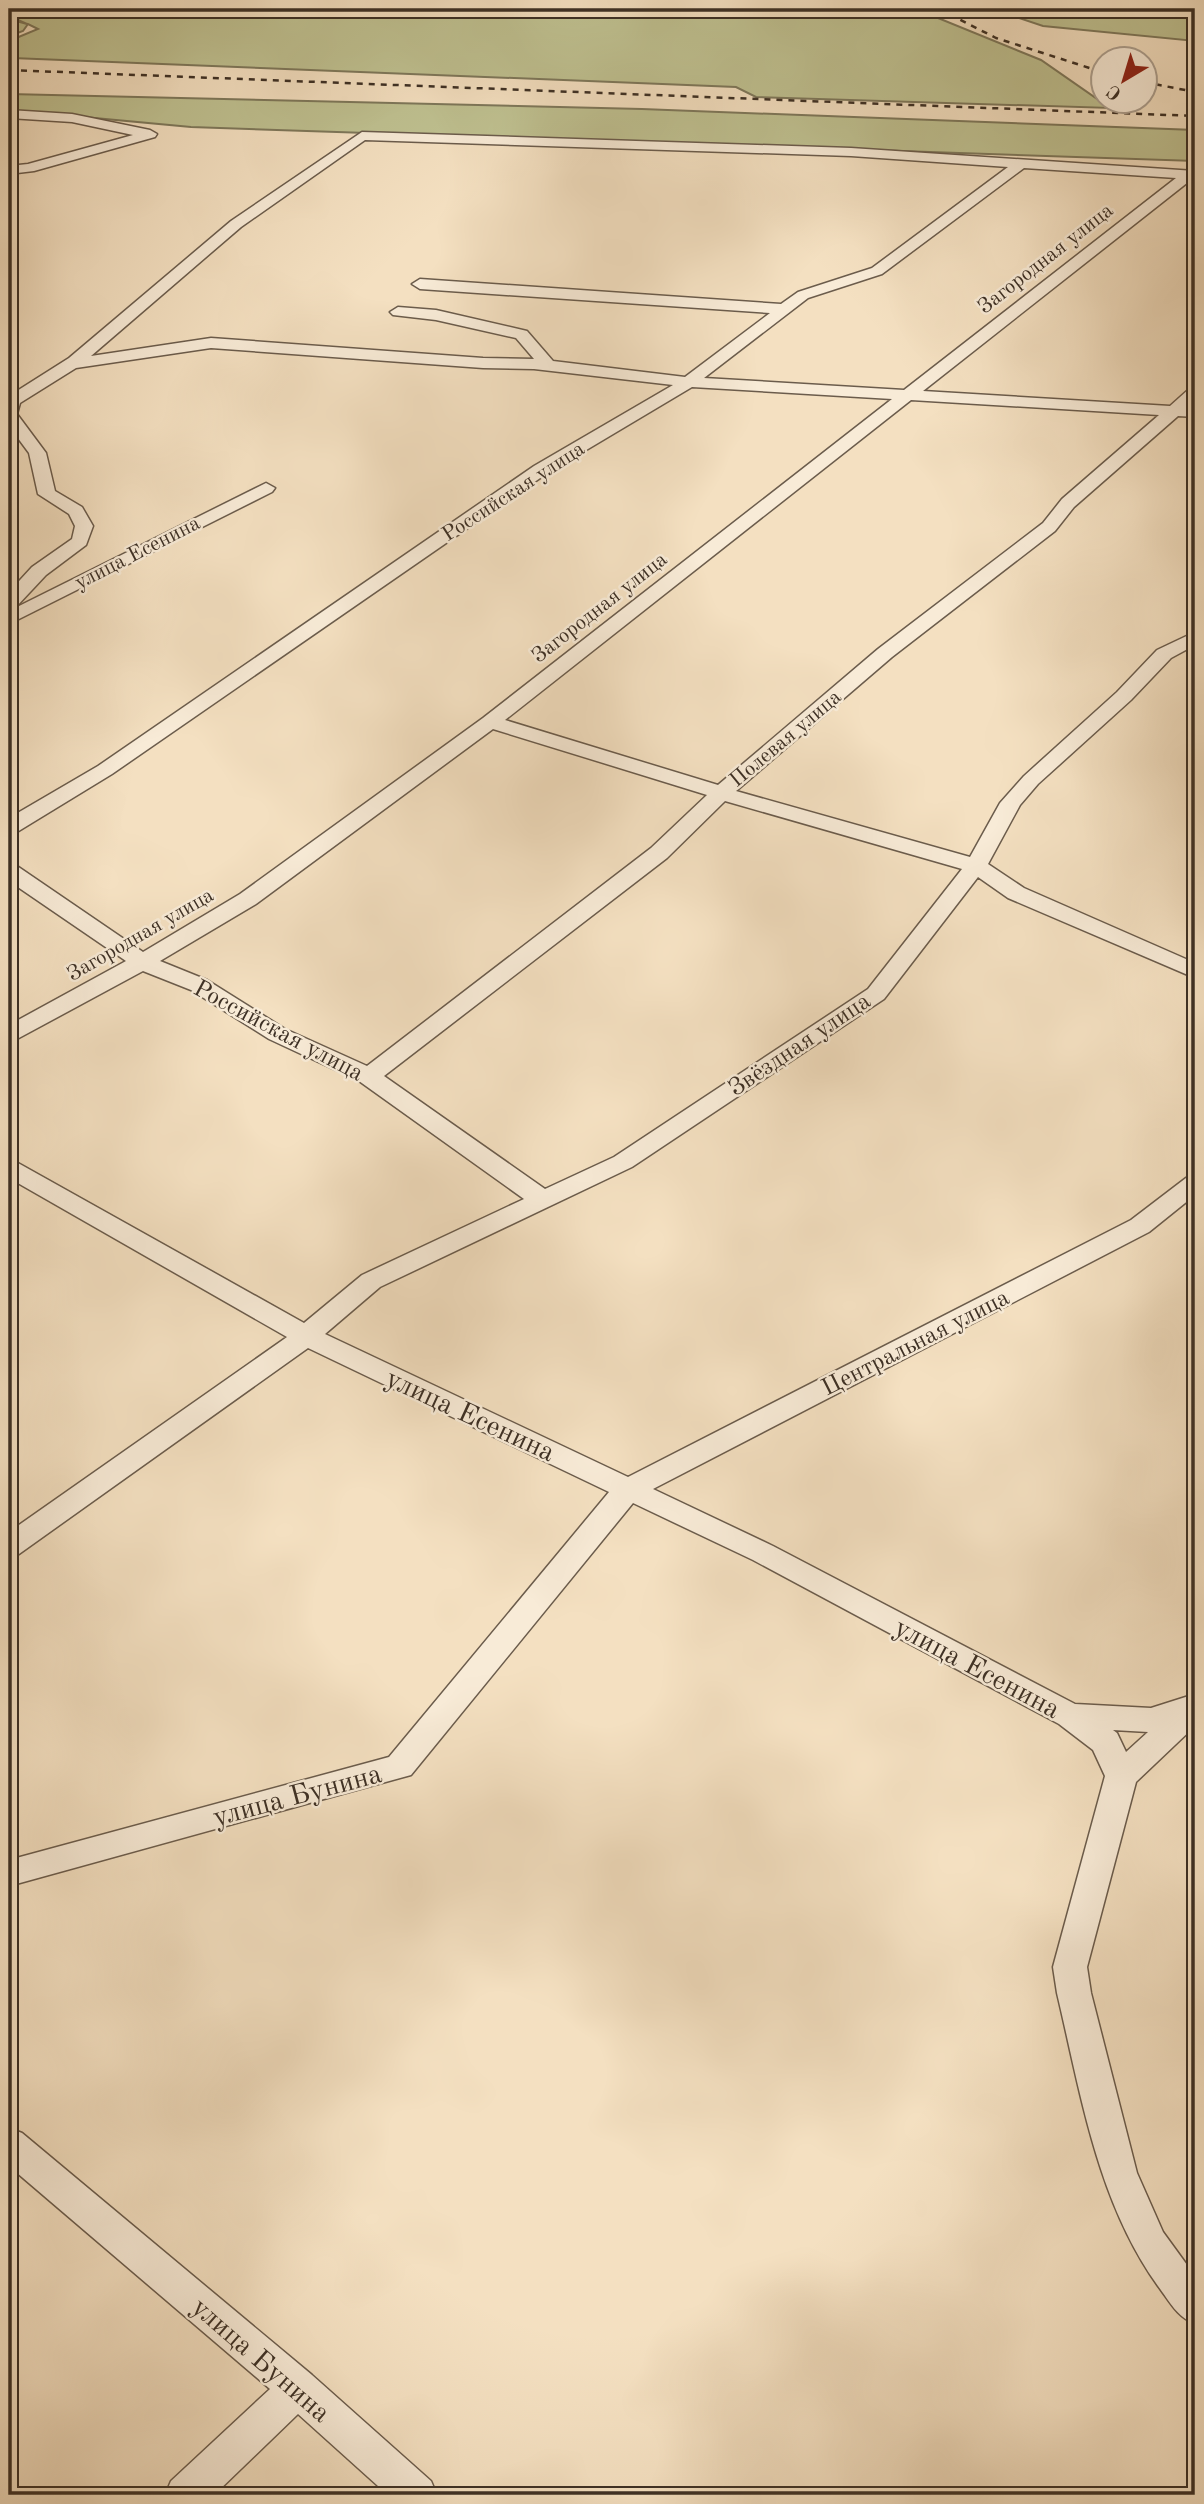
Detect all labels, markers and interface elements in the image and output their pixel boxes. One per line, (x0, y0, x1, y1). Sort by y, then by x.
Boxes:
north arrow (1088, 46, 1158, 116)
text: С (1104, 80, 1126, 103)
street label: Загородная улица (974, 200, 1118, 318)
street label: Российская улица (439, 439, 589, 546)
street label: улица Есенина (72, 513, 204, 594)
street label: Загородная улица (528, 549, 672, 667)
street label: Полевая улица (726, 687, 846, 792)
street label: Загородная улица (64, 885, 218, 986)
street label: Российская улица (189, 977, 367, 1087)
street label: Звёздная улица (725, 989, 875, 1102)
street label: Центральная улица (818, 1286, 1014, 1401)
street label: улица Есенина (381, 1365, 559, 1468)
street label: улица Есенина (889, 1614, 1064, 1725)
street label: улица Бунина (210, 1761, 385, 1833)
street label: улица Бунина (185, 2294, 335, 2429)

